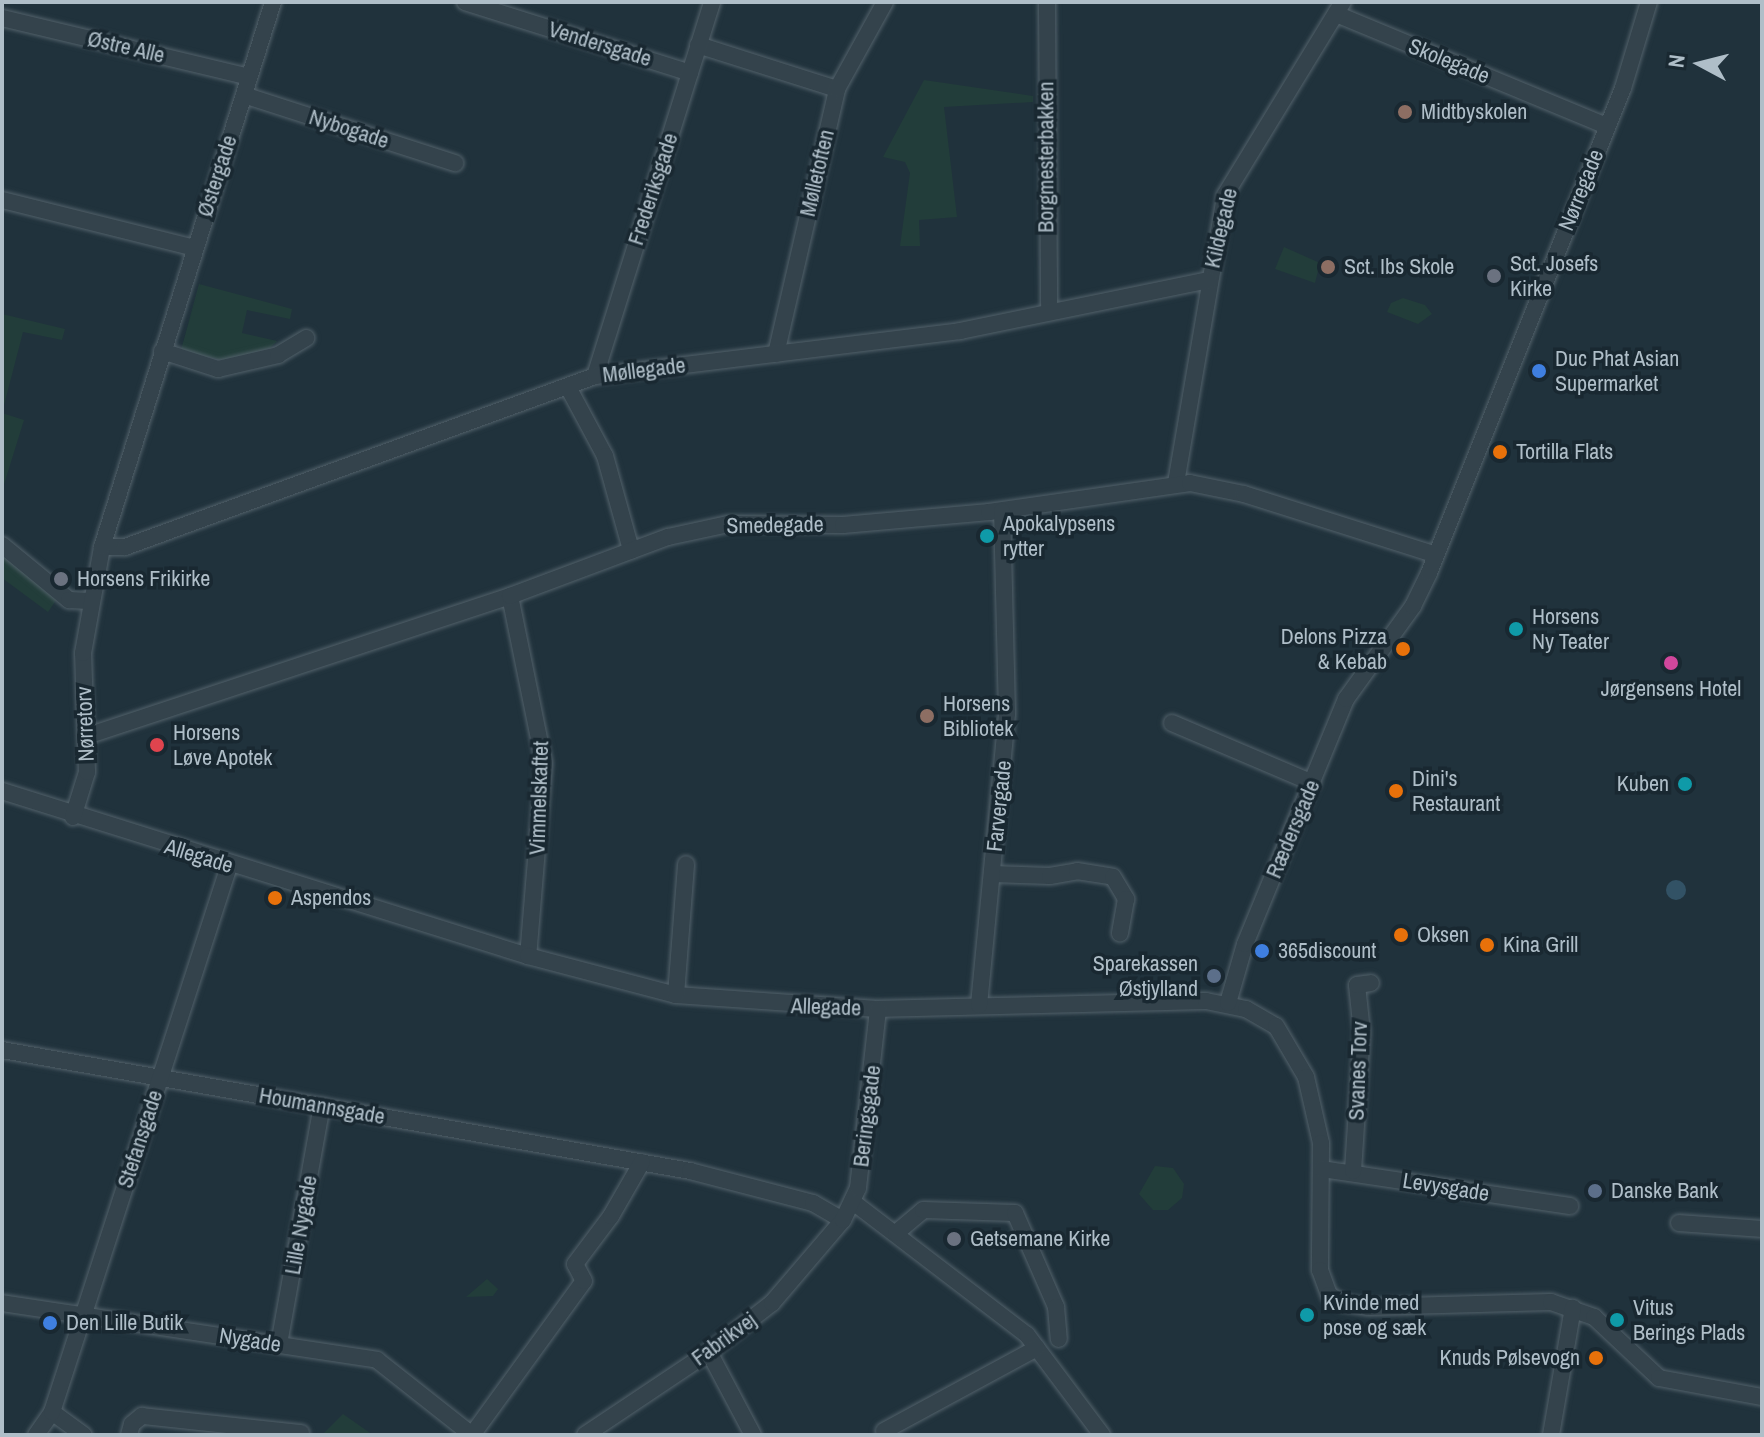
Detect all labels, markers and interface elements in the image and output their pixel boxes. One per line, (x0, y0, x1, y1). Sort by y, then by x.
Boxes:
street label: Vendersgade (545, 16, 655, 72)
north arrow (1660, 24, 1740, 104)
street label: Østre Alle (84, 25, 168, 69)
street label: Skolegade (1405, 33, 1493, 89)
text: N (1660, 53, 1692, 69)
street label: Borgmesterbakken (1033, 81, 1059, 233)
place label: Midtbyskolen (1421, 99, 1527, 125)
marker: Midtbyskolen (1396, 103, 1414, 121)
street label: Nybogade (306, 104, 392, 154)
street label: Mølletoften (794, 127, 840, 219)
street label: Frederiksgade (622, 130, 684, 248)
street label: Østergade (191, 132, 243, 220)
street label: Nørregade (1553, 146, 1609, 234)
street label: Kildegade (1199, 185, 1243, 271)
place label: Sct. Josefs Kirke (1510, 250, 1598, 302)
place label: Sct. Ibs Skole (1344, 254, 1454, 280)
marker: Sct. Ibs Skole (1319, 258, 1337, 276)
marker: Sct. Josefs Kirke (1485, 267, 1503, 285)
place label: Duc Phat Asian Supermarket (1555, 345, 1680, 396)
street label: Møllegade (601, 352, 687, 388)
marker: Duc Phat Asian Supermarket (1530, 362, 1548, 380)
place label: Tortilla Flats (1516, 439, 1613, 465)
marker: Tortilla Flats (1491, 443, 1509, 461)
place label: Apokalypsens rytter (1003, 510, 1115, 562)
street label: Smedegade (726, 511, 824, 539)
marker: Apokalypsens rytter (978, 527, 996, 545)
place label: Horsens Frikirke (77, 566, 210, 592)
marker: Horsens Frikirke (52, 570, 70, 588)
place label: Horsens Ny Teater (1532, 603, 1609, 654)
marker: Horsens Ny Teater (1507, 620, 1525, 638)
place label: Delons Pizza & Kebab (1281, 623, 1387, 674)
marker: Delons Pizza & Kebab (1394, 640, 1412, 658)
marker: Jørgensens Hotel (1662, 654, 1680, 672)
place label: Jørgensens Hotel (1601, 676, 1741, 702)
street label: Nørretorv (70, 686, 100, 762)
place label: Horsens Bibliotek (943, 690, 1013, 742)
marker: Horsens Bibliotek (918, 707, 936, 725)
place label: Horsens Løve Apotek (173, 719, 273, 770)
marker: Horsens Løve Apotek (148, 736, 166, 754)
street label: Vimmelskaftet (524, 741, 554, 855)
street label: Farvergade (981, 759, 1017, 853)
place label: Dini's Restaurant (1412, 765, 1500, 816)
place label: Kuben (1617, 771, 1669, 797)
marker: Kuben (1676, 775, 1694, 793)
street label: Rædersgade (1260, 776, 1326, 882)
marker: Dini's Restaurant (1387, 782, 1405, 800)
street label: Allegade (162, 833, 236, 879)
place label: Aspendos (291, 885, 371, 911)
marker: Aspendos (266, 889, 284, 907)
place label: Oksen (1417, 922, 1469, 948)
marker: Oksen (1392, 926, 1410, 944)
place label: Kina Grill (1503, 932, 1578, 958)
marker: Kina Grill (1478, 936, 1496, 954)
place label: 365discount (1278, 938, 1376, 964)
marker: 365discount (1253, 942, 1271, 960)
place label: Sparekassen Østjylland (1093, 950, 1198, 1002)
marker: Sparekassen Østjylland (1205, 967, 1223, 985)
street label: Allegade (790, 993, 862, 1021)
street label: Svanes Torv (1343, 1021, 1373, 1121)
street label: Beringsgade (848, 1064, 886, 1168)
street label: Houmannsgade (257, 1082, 387, 1130)
street label: Stefansgade (112, 1087, 168, 1191)
street label: Levysgade (1401, 1167, 1491, 1207)
street label: Lille Nygade (279, 1173, 323, 1277)
place label: Danske Bank (1611, 1178, 1718, 1204)
marker: Danske Bank (1586, 1182, 1604, 1200)
place label: Getsemane Kirke (970, 1226, 1110, 1252)
marker: Getsemane Kirke (945, 1230, 963, 1248)
place label: Kvinde med pose og sæk (1323, 1289, 1426, 1340)
place label: Vitus Berings Plads (1633, 1294, 1745, 1346)
marker: Kvinde med pose og sæk (1298, 1306, 1316, 1324)
street label: Fabrikvej (687, 1307, 761, 1371)
place label: Den Lille Butik (66, 1310, 183, 1336)
marker: Vitus Berings Plads (1608, 1311, 1626, 1329)
marker: Den Lille Butik (41, 1314, 59, 1332)
street label: Nygade (217, 1322, 283, 1358)
place label: Knuds Pølsevogn (1440, 1345, 1580, 1371)
marker: Knuds Pølsevogn (1587, 1349, 1605, 1367)

